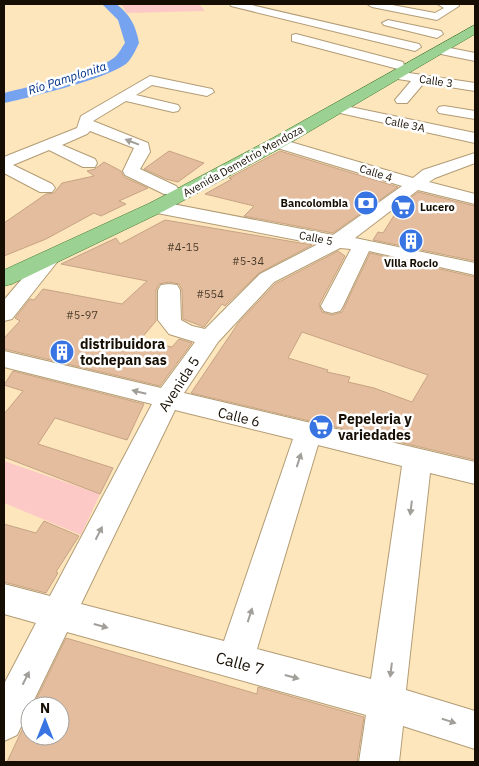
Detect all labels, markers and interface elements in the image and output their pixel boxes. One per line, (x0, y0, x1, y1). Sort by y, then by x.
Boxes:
water label: Río Pamplonita (26, 58, 108, 98)
street label: Calle 3 (418, 72, 454, 90)
street label: Calle 3A (384, 113, 426, 135)
street label: Avenida Demetrio Mendoza (180, 122, 306, 200)
one-way arrow (124, 138, 139, 146)
street label: Calle 4 (358, 161, 395, 185)
bank icon: Bancolombia (353, 190, 379, 216)
supermarket icon: Lucero (390, 194, 416, 220)
place label: Bancolombia (281, 196, 348, 210)
place label: Lucero (420, 200, 455, 214)
street label: Calle 5 (298, 228, 334, 248)
building icon: Villa Rocio (398, 228, 424, 254)
house number: #4-15 (167, 240, 199, 254)
house number: #5-34 (232, 254, 264, 268)
place label: Villa Rocio (384, 256, 438, 270)
house number: #554 (196, 287, 224, 301)
house number: #5-97 (66, 308, 98, 322)
place label: distribuidora tochepan sas (80, 335, 167, 369)
building icon: distribuidora tochepan sas (49, 339, 75, 365)
street label: Avenida 5 (155, 353, 203, 415)
one-way arrow (131, 388, 146, 396)
street label: Calle 6 (216, 403, 262, 431)
place label: Pepeleria y variedades (338, 410, 412, 444)
supermarket icon: Pepeleria y variedades (308, 414, 334, 440)
one-way arrow (296, 453, 304, 468)
one-way arrow (407, 501, 415, 517)
one-way arrow (96, 526, 104, 540)
one-way arrow (247, 608, 254, 623)
one-way arrow (94, 622, 109, 630)
street label: Calle 7 (214, 647, 266, 679)
one-way arrow (387, 662, 395, 678)
one-way arrow (22, 671, 30, 685)
one-way arrow (285, 673, 300, 681)
north arrow (20, 696, 70, 746)
text: N (40, 699, 50, 717)
one-way arrow (441, 717, 456, 725)

